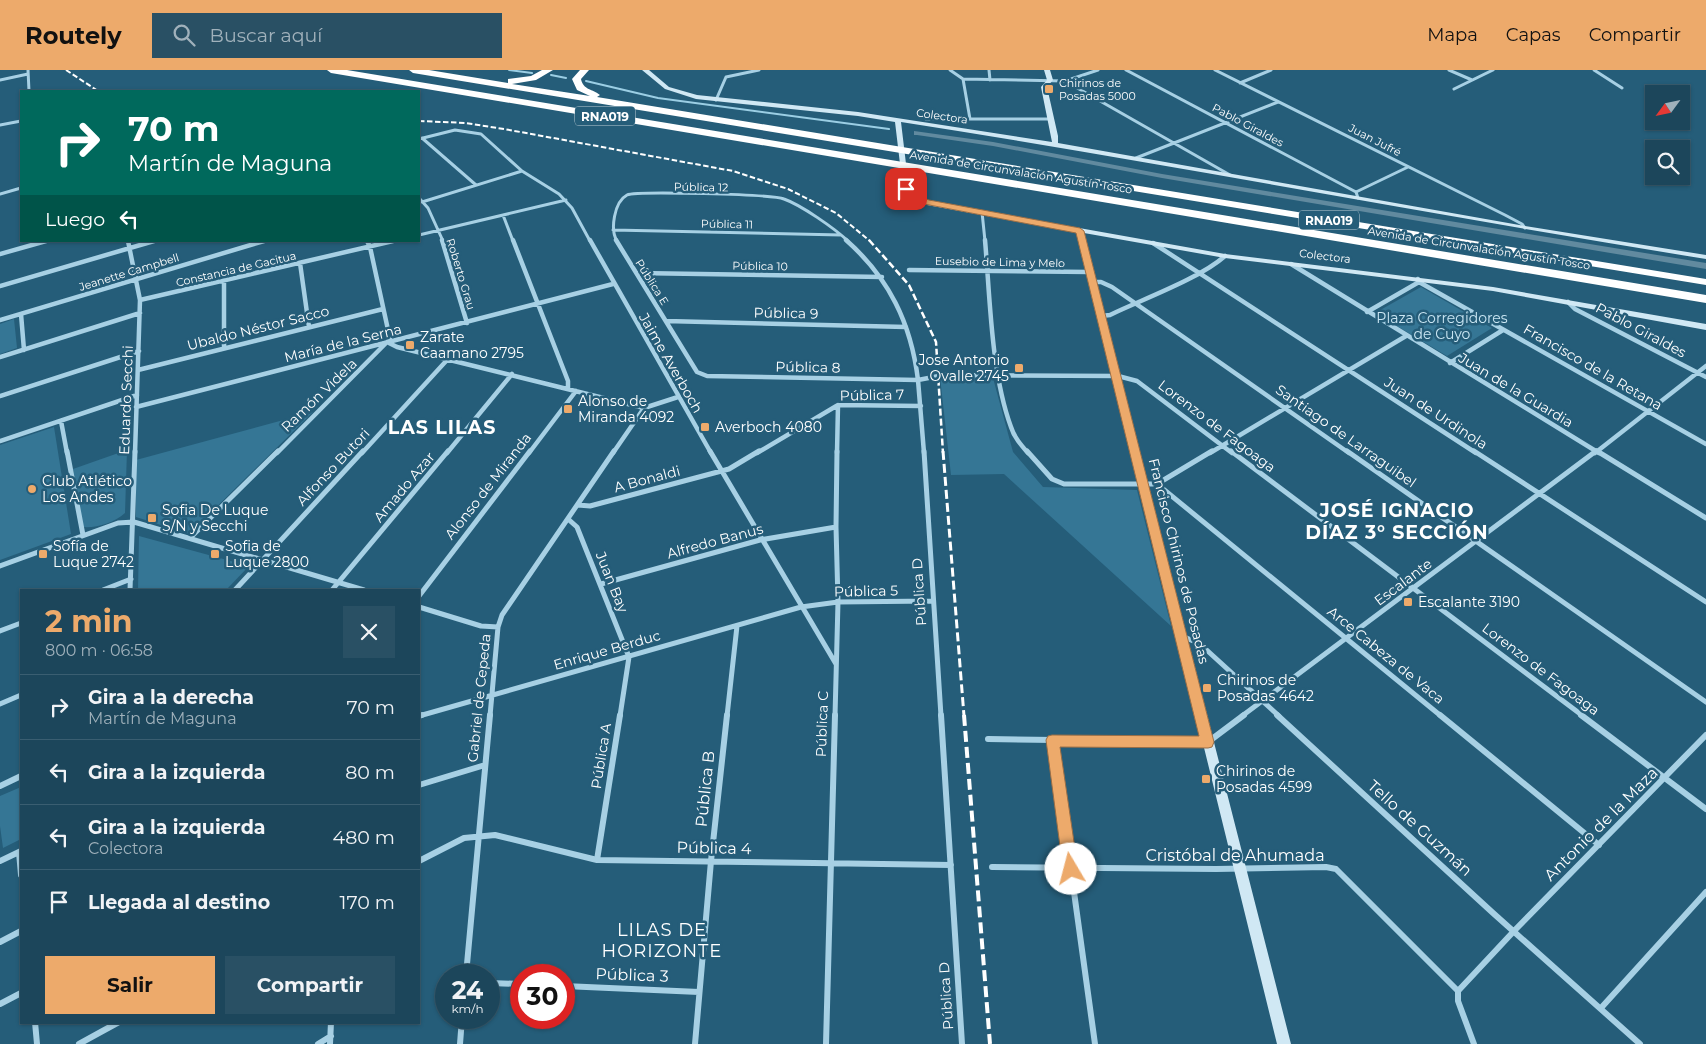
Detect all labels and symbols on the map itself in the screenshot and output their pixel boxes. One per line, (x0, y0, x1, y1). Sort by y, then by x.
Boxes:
place label: Chirinos de Posadas 5000 (1059, 76, 1136, 103)
marker: Chirinos de Posadas 5000 (1043, 83, 1055, 95)
north arrow (1645, 85, 1690, 130)
street label: Pablo Giraldes (1210, 100, 1287, 150)
street label: Colectora (915, 105, 969, 127)
road number: RNA019 (575, 106, 635, 126)
street label: Juan Jufré (1345, 120, 1404, 159)
street label: Avenida de Circunvalación Agustín Tosco (909, 147, 1133, 197)
pin (885, 168, 927, 210)
street label: Pública 12 (674, 180, 728, 194)
road number: RNA019 (1299, 210, 1359, 230)
street label: Pública 11 (701, 217, 753, 231)
street label: Avenida de Circunvalación Agustín Tosco (1367, 223, 1591, 273)
street label: Roberto Grau (443, 237, 479, 311)
street label: Colectora (1298, 246, 1352, 266)
street label: Constancia de Gacitua (174, 248, 298, 290)
street label: Jeanette Campbell (76, 250, 181, 294)
street label: Eusebio de Lima y Melo (935, 254, 1065, 270)
street label: Pública E (632, 256, 672, 308)
street label: Pública 10 (732, 259, 788, 273)
street label: Pablo Giraldes (1593, 299, 1690, 362)
street label: Ubaldo Néstor Sacco (185, 302, 331, 354)
street label: Pública 9 (753, 303, 819, 323)
street label: Jaime Averboch (635, 309, 707, 416)
park label: Plaza Corregidores de Cuyo (1376, 309, 1508, 343)
street label: María de la Serna (282, 320, 404, 366)
street label: Francisco de la Retana (1520, 320, 1666, 414)
place label: Zarate Caamano 2795 (420, 328, 524, 362)
marker: Zarate Caamano 2795 (404, 339, 416, 351)
street label: Eduardo Secchi (115, 345, 137, 455)
street label: Juan de la Guardia (1455, 348, 1577, 431)
place label: Jose Antonio Ovalle 2745 (918, 351, 1009, 385)
street label: Ramón Videla (277, 354, 361, 436)
street label: Pública 8 (775, 357, 841, 377)
marker: Jose Antonio Ovalle 2745 (1013, 362, 1025, 374)
street label: Juan de Urdinola (1380, 372, 1491, 453)
street label: Lorenzo de Fagoaga (1155, 376, 1279, 476)
street label: Santiago de Larraguibel (1272, 381, 1420, 491)
street label: Pública 7 (840, 385, 904, 405)
place label: Alonso de Miranda 4092 (578, 392, 674, 426)
marker: Alonso de Miranda 4092 (562, 403, 574, 415)
district label: LAS LILAS (388, 416, 496, 439)
place label: Averboch 4080 (715, 418, 822, 436)
marker: Averboch 4080 (699, 421, 711, 433)
street label: Alfonso Butori (293, 425, 373, 509)
street label: Alonso de Miranda (441, 429, 535, 543)
street label: Amado Azar (369, 448, 439, 526)
street label: Francisco Chirinos de Posadas (1145, 456, 1213, 666)
street label: A Bonaldi (612, 462, 682, 496)
place label: Club Atlético Los Andes (42, 472, 132, 506)
marker: Club Atlético Los Andes (26, 483, 38, 495)
district label: JOSÉ IGNACIO DÍAZ 3° SECCIÓN (1305, 499, 1489, 544)
place label: Sofia De Luque S/N y Secchi (162, 501, 268, 535)
marker: Sofia De Luque S/N y Secchi (146, 512, 158, 524)
street label: Alfredo Banus (665, 519, 765, 562)
place label: Sofía de Luque 2742 (53, 537, 134, 571)
place label: Sofia de Luque 2800 (225, 537, 309, 571)
marker: Sofía de Luque 2742 (37, 548, 49, 560)
marker: Sofia de Luque 2800 (209, 548, 221, 560)
street label: Juan Bay (591, 548, 632, 615)
street label: Escalante (1371, 554, 1435, 610)
street label: Pública D (908, 558, 930, 626)
street label: Pública 5 (834, 581, 898, 601)
place label: Escalante 3190 (1418, 593, 1520, 611)
marker: Escalante 3190 (1402, 596, 1414, 608)
street label: Arce Cabeza de Vaca (1324, 602, 1448, 708)
street label: Lorenzo de Fagoaga (1479, 619, 1603, 719)
street label: Enrique Berduc (551, 626, 663, 674)
street label: Gabriel de Cepeda (463, 633, 495, 763)
place label: Chirinos de Posadas 4642 (1217, 671, 1314, 705)
marker: Chirinos de Posadas 4642 (1201, 682, 1213, 694)
street label: Pública C (812, 691, 832, 757)
street label: Pública A (587, 721, 615, 790)
street label: Pública B (692, 750, 718, 828)
place label: Chirinos de Posadas 4599 (1216, 762, 1312, 796)
street label: Antonio de la Maza (1540, 763, 1662, 885)
marker: Chirinos de Posadas 4599 (1200, 773, 1212, 785)
street label: Tello de Guzmán (1364, 776, 1476, 880)
street label: Pública 4 (676, 838, 752, 858)
position arrow (1044, 842, 1096, 894)
street label: Cristóbal de Ahumada (1145, 846, 1325, 865)
district label: LILAS DE HORIZONTE (602, 919, 722, 962)
street label: Pública D (935, 962, 957, 1030)
speed limit sign: 30 (510, 964, 575, 1029)
street label: Pública 3 (595, 964, 669, 986)

